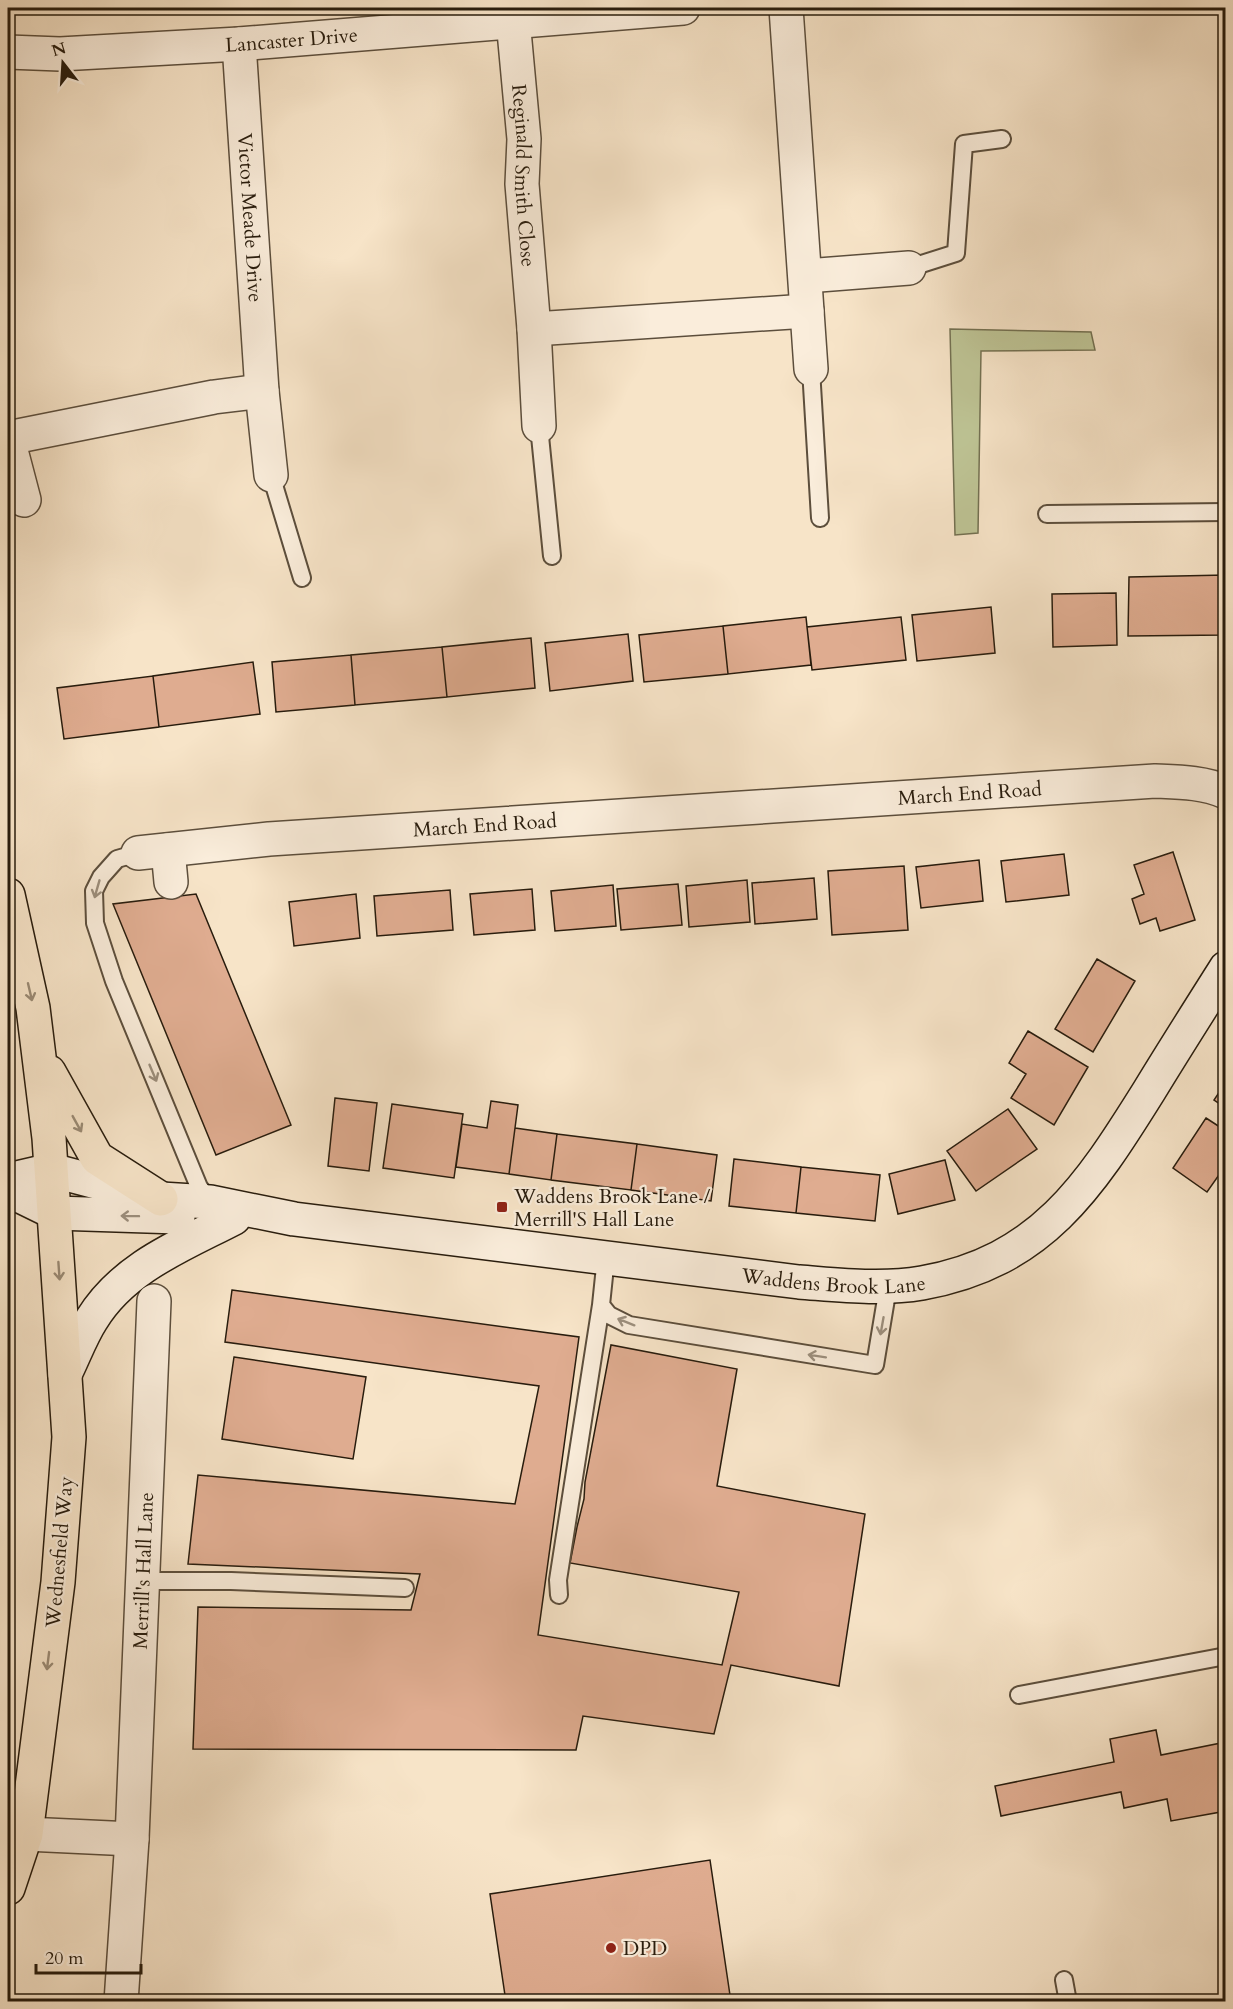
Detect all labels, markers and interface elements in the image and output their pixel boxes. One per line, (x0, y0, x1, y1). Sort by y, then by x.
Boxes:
street label: Lancaster Drive (224, 21, 359, 59)
north arrow (33, 33, 93, 93)
text: N (49, 37, 69, 62)
street label: Reginald Smith Close (505, 83, 542, 268)
street label: Victor Meade Drive (231, 132, 269, 303)
street label: March End Road (897, 775, 1043, 812)
street label: March End Road (412, 807, 558, 844)
one-way arrow (91, 879, 102, 898)
one-way arrow (25, 982, 36, 1002)
one-way arrow (148, 1063, 159, 1081)
one-way arrow (72, 1115, 83, 1133)
place label: Waddens Brook Lane / Merrill'S Hall Lane (513, 1183, 711, 1233)
marker: Waddens Brook Lane / Merrill'S Hall Lane (495, 1200, 509, 1214)
one-way arrow (121, 1210, 141, 1221)
one-way arrow (53, 1260, 64, 1280)
street label: Waddens Brook Lane (739, 1262, 927, 1301)
one-way arrow (617, 1316, 635, 1327)
one-way arrow (876, 1316, 887, 1335)
one-way arrow (808, 1350, 828, 1361)
street label: Wednesfield Way (39, 1475, 80, 1630)
street label: Merrill's Hall Lane (127, 1492, 160, 1650)
one-way arrow (43, 1651, 54, 1670)
place label: DPD (623, 1935, 667, 1962)
scale bar (36, 1937, 141, 1975)
marker: DPD (604, 1941, 618, 1955)
text: 20 m (45, 1946, 84, 1971)

